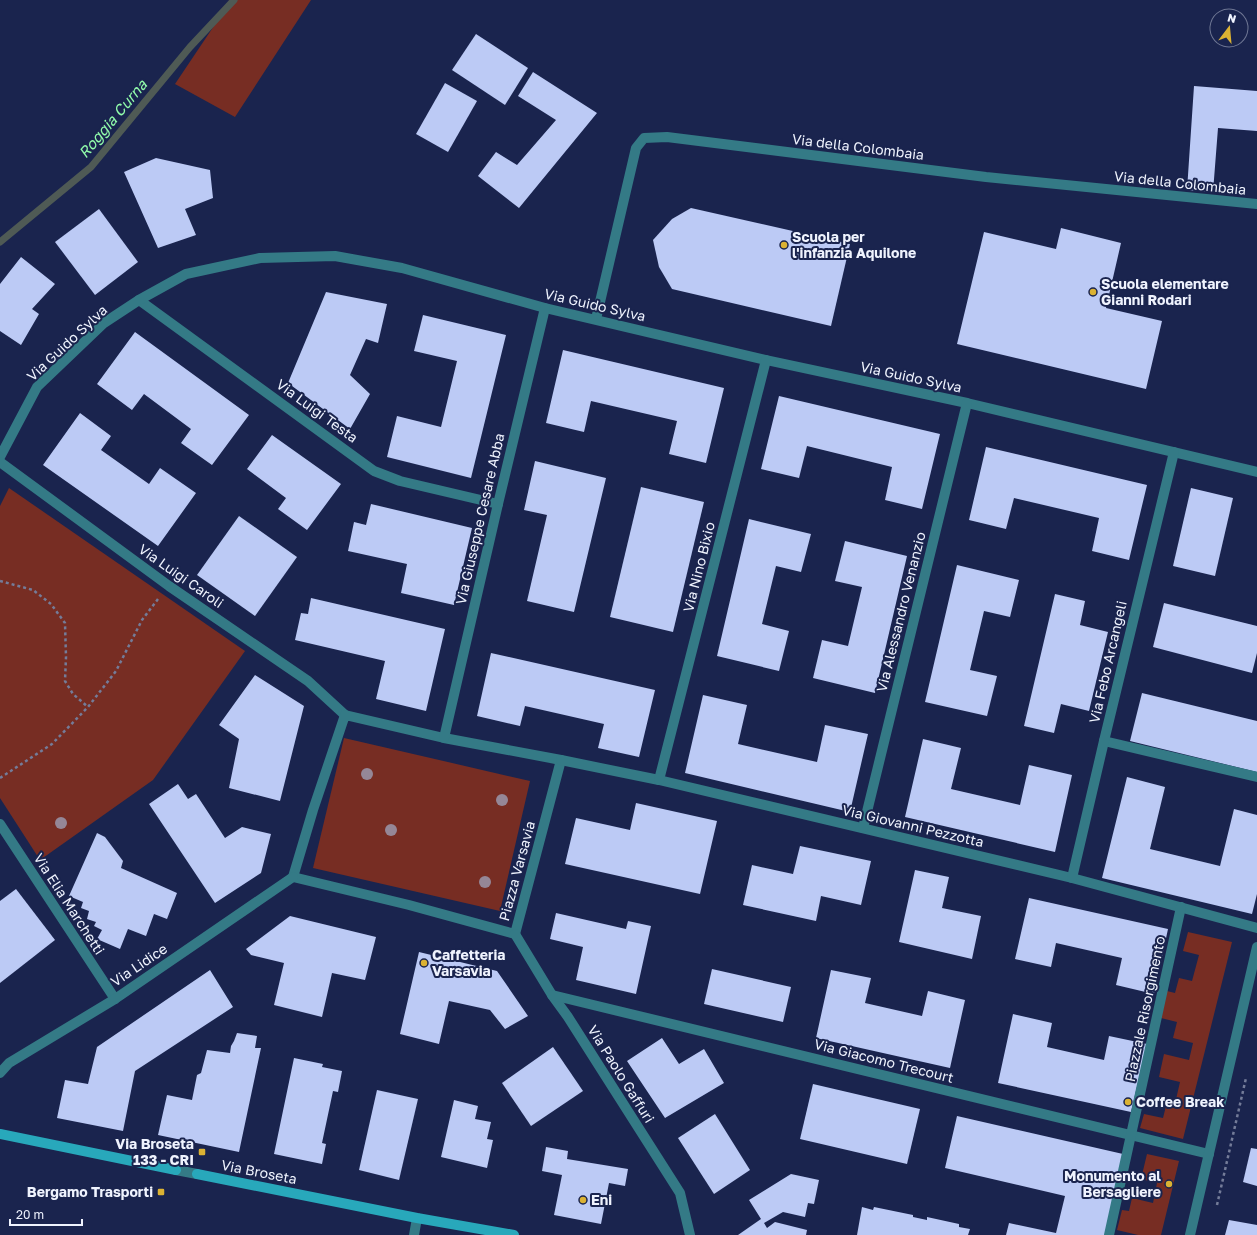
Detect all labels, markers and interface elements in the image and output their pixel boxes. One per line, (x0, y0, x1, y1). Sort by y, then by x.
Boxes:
north arrow (1209, 8, 1249, 48)
text: N (1226, 11, 1238, 25)
water label: Roggia Curna (74, 75, 151, 162)
street label: Via della Colombaia (791, 130, 925, 163)
street label: Via della Colombaia (1113, 167, 1247, 198)
place label: Scuola per l'infanzia Aquilone (792, 228, 916, 261)
marker: Scuola per l'infanzia Aquilone (779, 240, 789, 250)
place label: Scuola elementare Gianni Rodari (1101, 275, 1229, 308)
street label: Via Guido Sylva (543, 285, 647, 324)
marker: Scuola elementare Gianni Rodari (1088, 287, 1098, 297)
street label: Via Guido Sylva (23, 301, 110, 384)
street label: Via Guido Sylva (859, 357, 963, 396)
street label: Via Luigi Testa (273, 375, 361, 446)
street label: Via Giuseppe Cesare Abba (451, 432, 508, 606)
street label: Via Nino Bixio (679, 520, 718, 614)
street label: Via Alessandro Venanzio (872, 530, 929, 694)
street label: Via Luigi Caroli (136, 540, 227, 611)
street label: Via Febo Arcangeli (1085, 599, 1130, 725)
street label: Via Giovanni Pezzotta (841, 801, 986, 850)
street label: Piazza Varsavia (495, 819, 538, 923)
street label: Via Elia Marchetti (30, 850, 108, 957)
street label: Piazzale Risorgimento (1121, 934, 1168, 1083)
street label: Via Lidice (107, 940, 170, 990)
place label: Caffetteria Varsavia (432, 946, 505, 979)
marker: Caffetteria Varsavia (419, 958, 429, 968)
street label: Via Paolo Gaffuri (585, 1022, 658, 1126)
street label: Via Giacomo Trecourt (813, 1035, 956, 1086)
place label: Coffee Break (1136, 1093, 1224, 1110)
marker: Coffee Break (1123, 1097, 1133, 1107)
place label: Via Broseta 133 - CRI (115, 1135, 194, 1168)
marker: Via Broseta 133 - CRI (197, 1147, 207, 1157)
street label: Via Broseta (220, 1156, 298, 1187)
place label: Monumento al Bersagliere (1064, 1167, 1161, 1200)
marker: Monumento al Bersagliere (1164, 1179, 1174, 1189)
place label: Bergamo Trasporti (27, 1183, 153, 1200)
marker: Bergamo Trasporti (156, 1187, 166, 1197)
place label: Eni (591, 1191, 612, 1208)
marker: Eni (578, 1195, 588, 1205)
scale bar (10, 1201, 82, 1227)
text: 20 m (16, 1207, 44, 1222)

